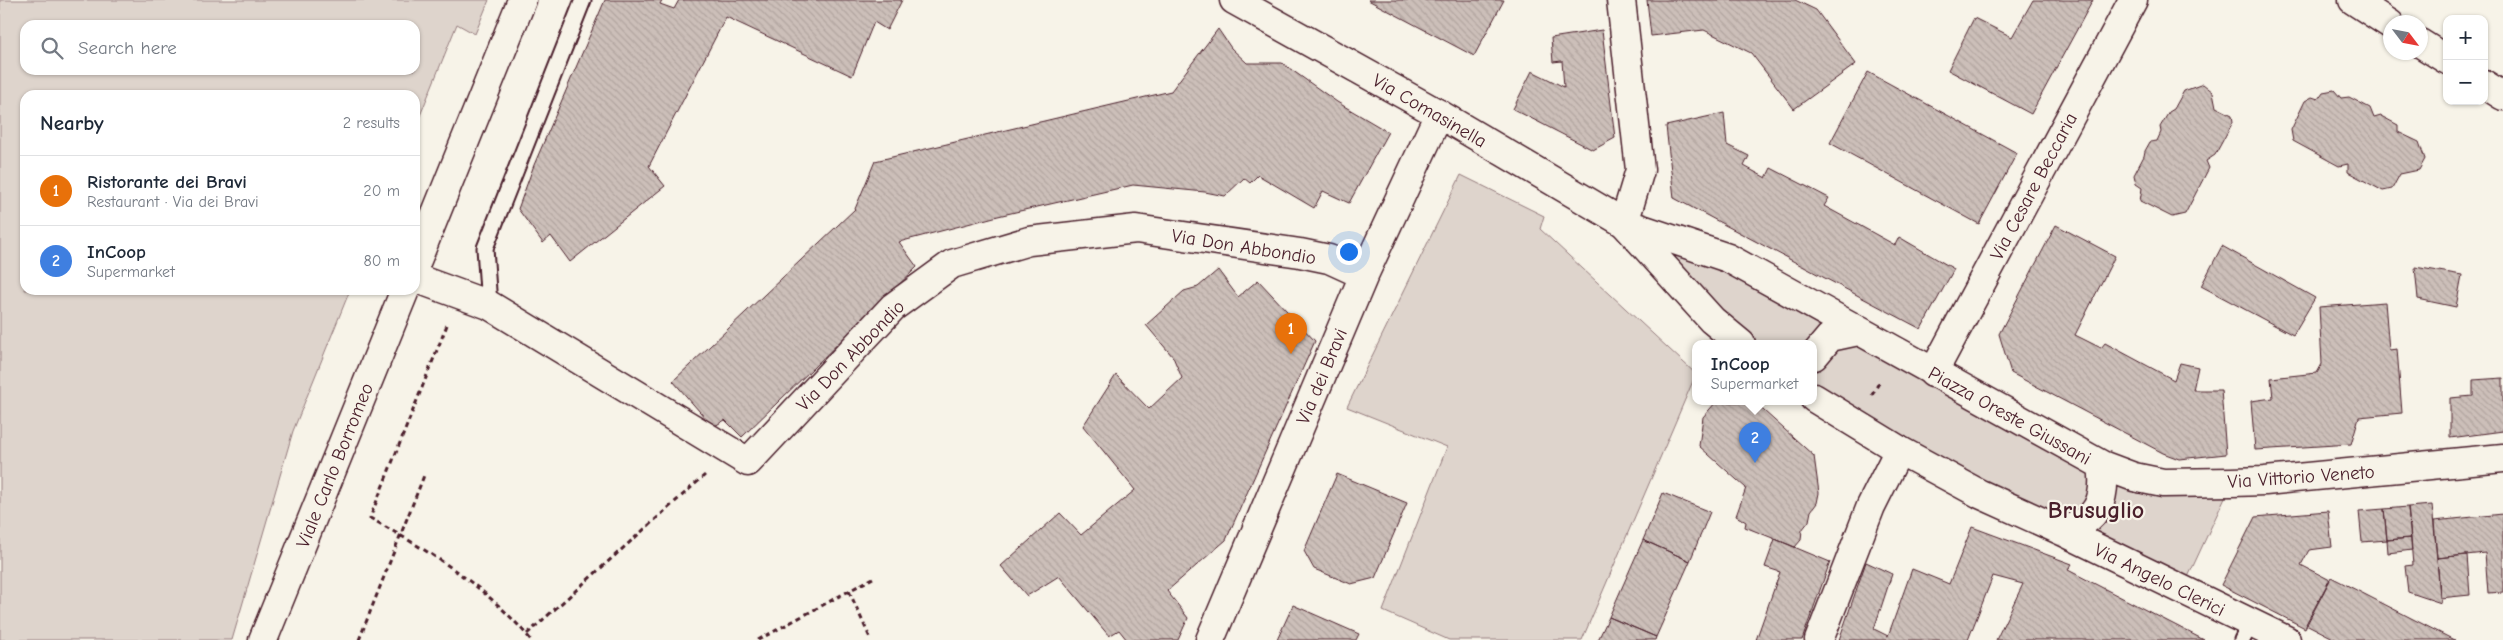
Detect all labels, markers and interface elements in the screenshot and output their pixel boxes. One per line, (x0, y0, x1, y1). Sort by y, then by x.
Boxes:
north arrow (2383, 15, 2428, 60)
map controls (2443, 15, 2488, 105)
button: + (2443, 15, 2488, 60)
search box (20, 20, 420, 75)
icon: search (38, 34, 66, 62)
text: Search here (78, 37, 177, 59)
button: − (2443, 60, 2488, 105)
street label: Via Comasinella (1368, 69, 1491, 152)
street label: Via Cesare Beccaria (1986, 109, 2082, 264)
text: Nearby (40, 111, 104, 135)
text: 2 results (343, 114, 400, 132)
text: Ristorante dei Bravi (87, 171, 247, 193)
text: 1 (53, 182, 59, 200)
text: 20 m (363, 182, 400, 200)
text: Restaurant · Via dei Bravi (87, 193, 259, 211)
street label: Via Don Abbondio (1170, 225, 1318, 269)
your location (1336, 239, 1362, 265)
text: InCoop (87, 241, 146, 263)
text: 2 (52, 252, 60, 270)
text: 80 m (363, 252, 400, 270)
text: Supermarket (87, 263, 175, 281)
street label: Via Don Abbondio (792, 296, 909, 416)
pin: 1 (1275, 313, 1307, 354)
street label: Via dei Bravi (1292, 325, 1352, 428)
popup (1692, 340, 1817, 405)
text: InCoop (1711, 353, 1770, 375)
street label: Piazza Oreste Giussani (1924, 362, 2095, 470)
text: Supermarket (1711, 375, 1798, 393)
street label: Viale Carlo Borromeo (292, 380, 378, 551)
pin: 2 (1739, 422, 1771, 463)
street label: Via Vittorio Veneto (2227, 461, 2375, 493)
district label: Brusuglio (2048, 496, 2144, 524)
street label: Via Angelo Clerici (2090, 539, 2229, 621)

